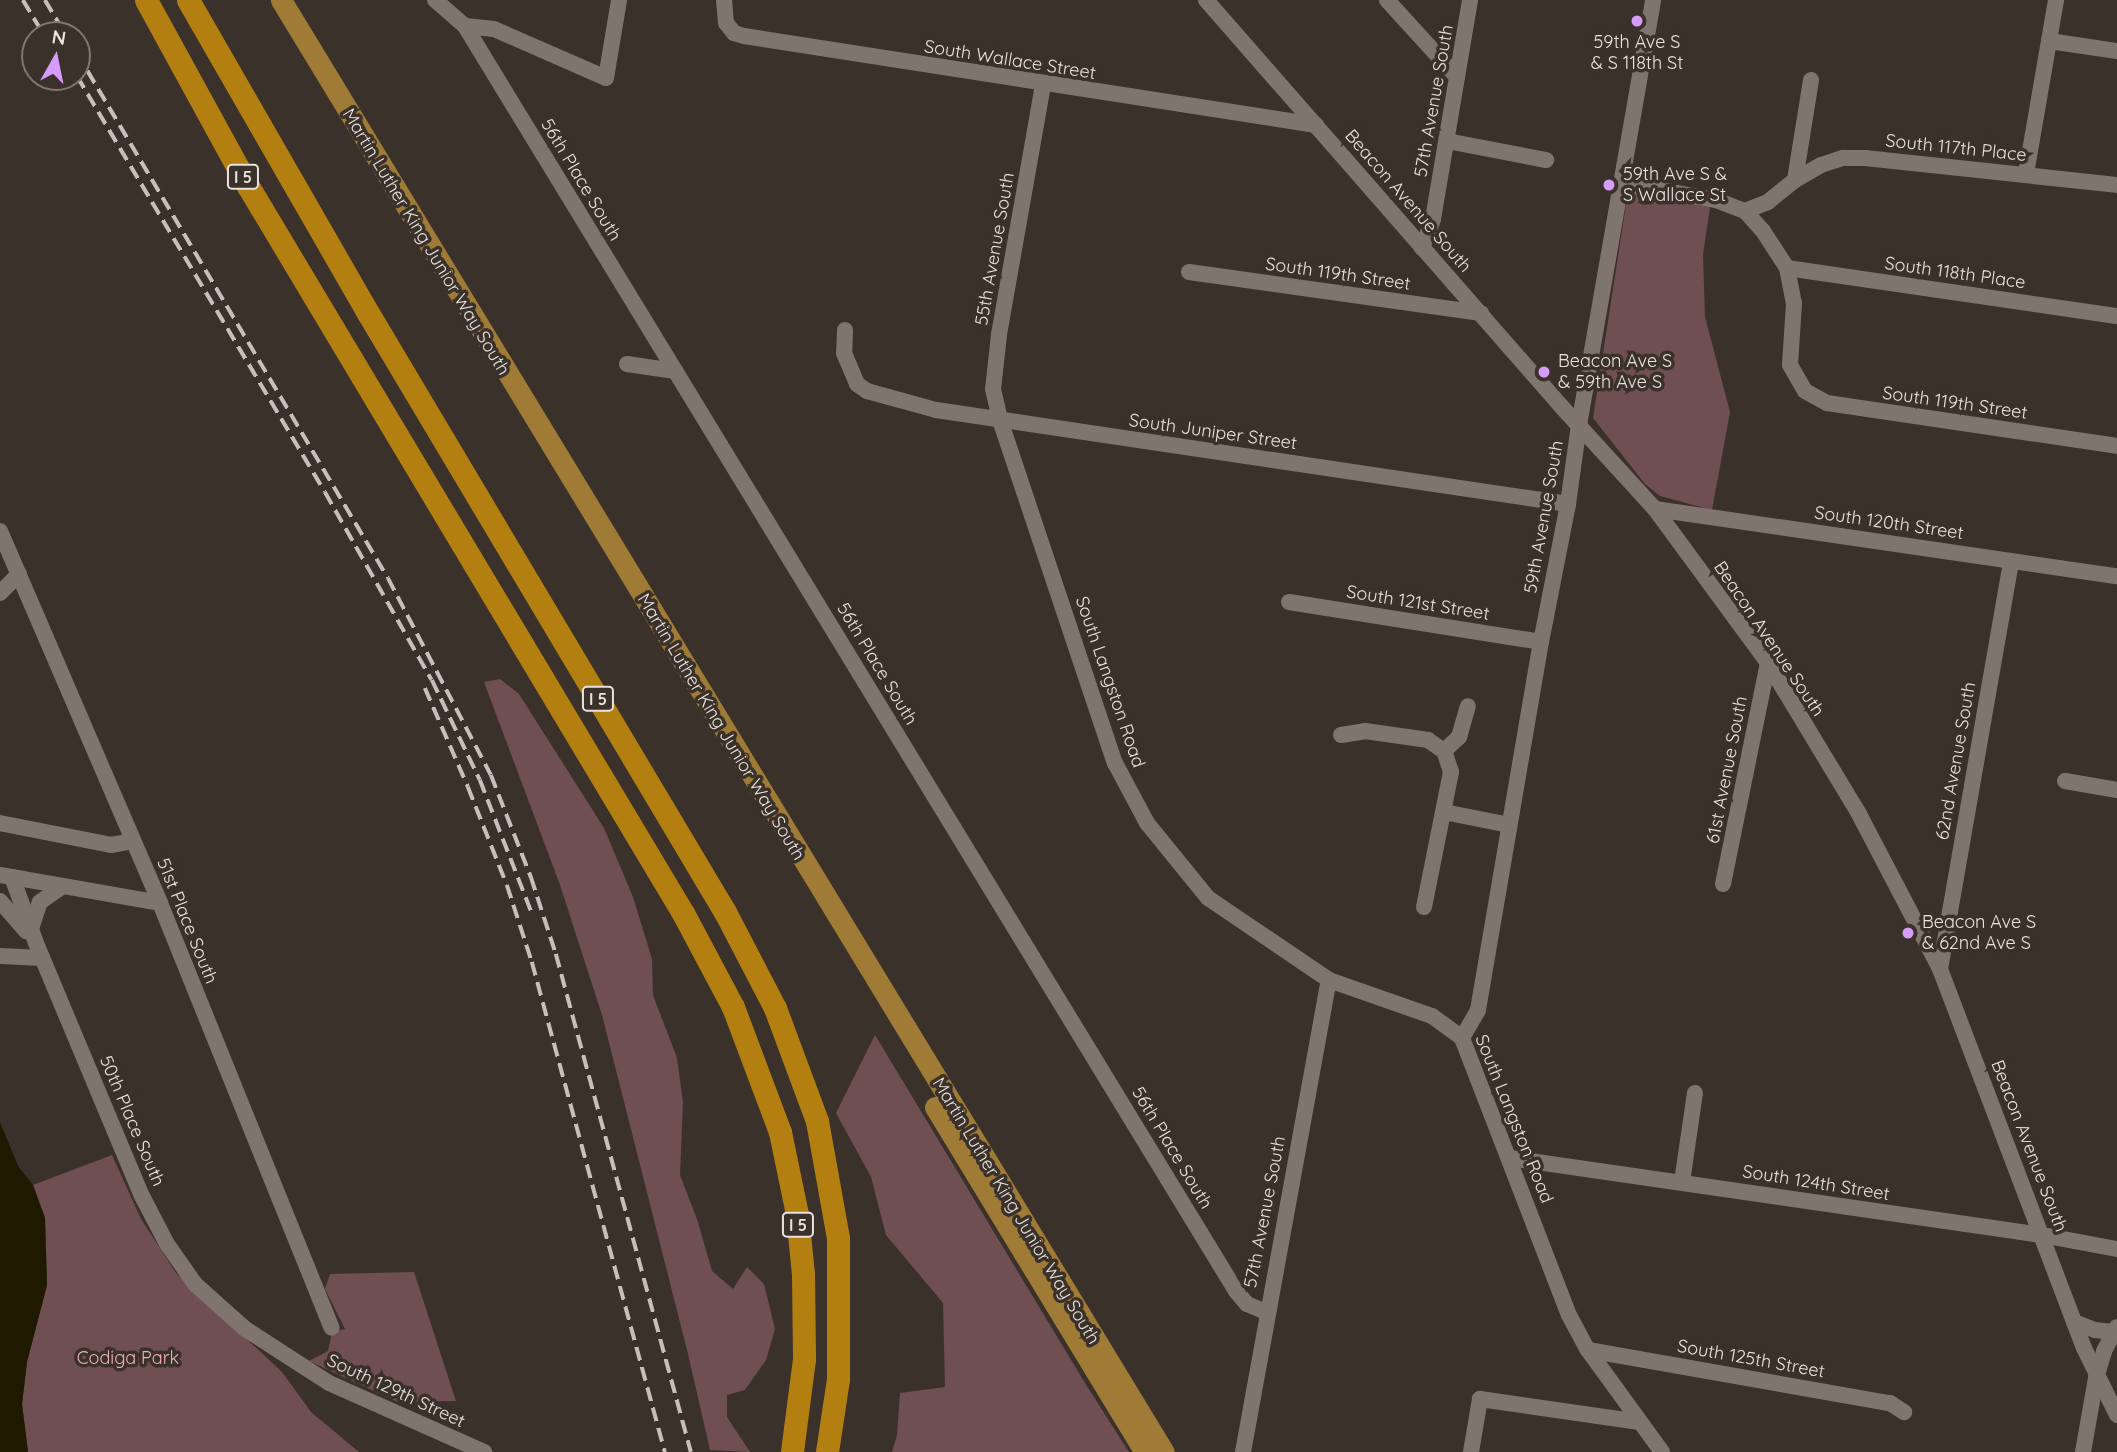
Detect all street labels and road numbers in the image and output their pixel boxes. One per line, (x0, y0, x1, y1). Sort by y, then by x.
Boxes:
street label: 57th Avenue South (1410, 23, 1458, 179)
street label: South Wallace Street (923, 36, 1097, 84)
street label: Martin Luther King Junior Way South (338, 105, 514, 379)
street label: 56th Place South (536, 115, 626, 245)
street label: Beacon Avenue South (1340, 125, 1476, 277)
street label: South 117th Place (1884, 130, 2028, 166)
road number: I 5 (226, 164, 260, 190)
street label: 55th Avenue South (971, 171, 1019, 327)
street label: South 118th Place (1883, 252, 2027, 294)
street label: South 119th Street (1264, 253, 1412, 295)
street label: South 119th Street (1881, 382, 2029, 424)
street label: South Juniper Street (1128, 410, 1298, 454)
street label: 59th Avenue South (1520, 439, 1568, 595)
street label: South 120th Street (1813, 502, 1965, 544)
street label: Beacon Avenue South (1709, 557, 1829, 721)
street label: South 121st Street (1345, 581, 1491, 625)
street label: Martin Luther King Junior Way South (633, 590, 809, 864)
street label: South Langston Road (1071, 594, 1149, 770)
street label: 56th Place South (832, 599, 922, 729)
street label: 62nd Avenue South (1931, 680, 1981, 842)
road number: I 5 (580, 686, 616, 712)
street label: 61st Avenue South (1702, 694, 1752, 846)
street label: 51st Place South (152, 855, 222, 987)
street label: South Langston Road (1470, 1032, 1558, 1206)
street label: 50th Place South (95, 1053, 169, 1189)
street label: Beacon Avenue South (1986, 1057, 2072, 1235)
street label: Martin Luther King Junior Way South (928, 1074, 1104, 1348)
street label: 56th Place South (1127, 1083, 1217, 1213)
street label: 57th Avenue South (1240, 1134, 1290, 1290)
street label: South 124th Street (1741, 1161, 1891, 1205)
road number: I 5 (780, 1212, 816, 1238)
street label: South 125th Street (1676, 1335, 1826, 1383)
street label: South 129th Street (324, 1350, 468, 1432)

